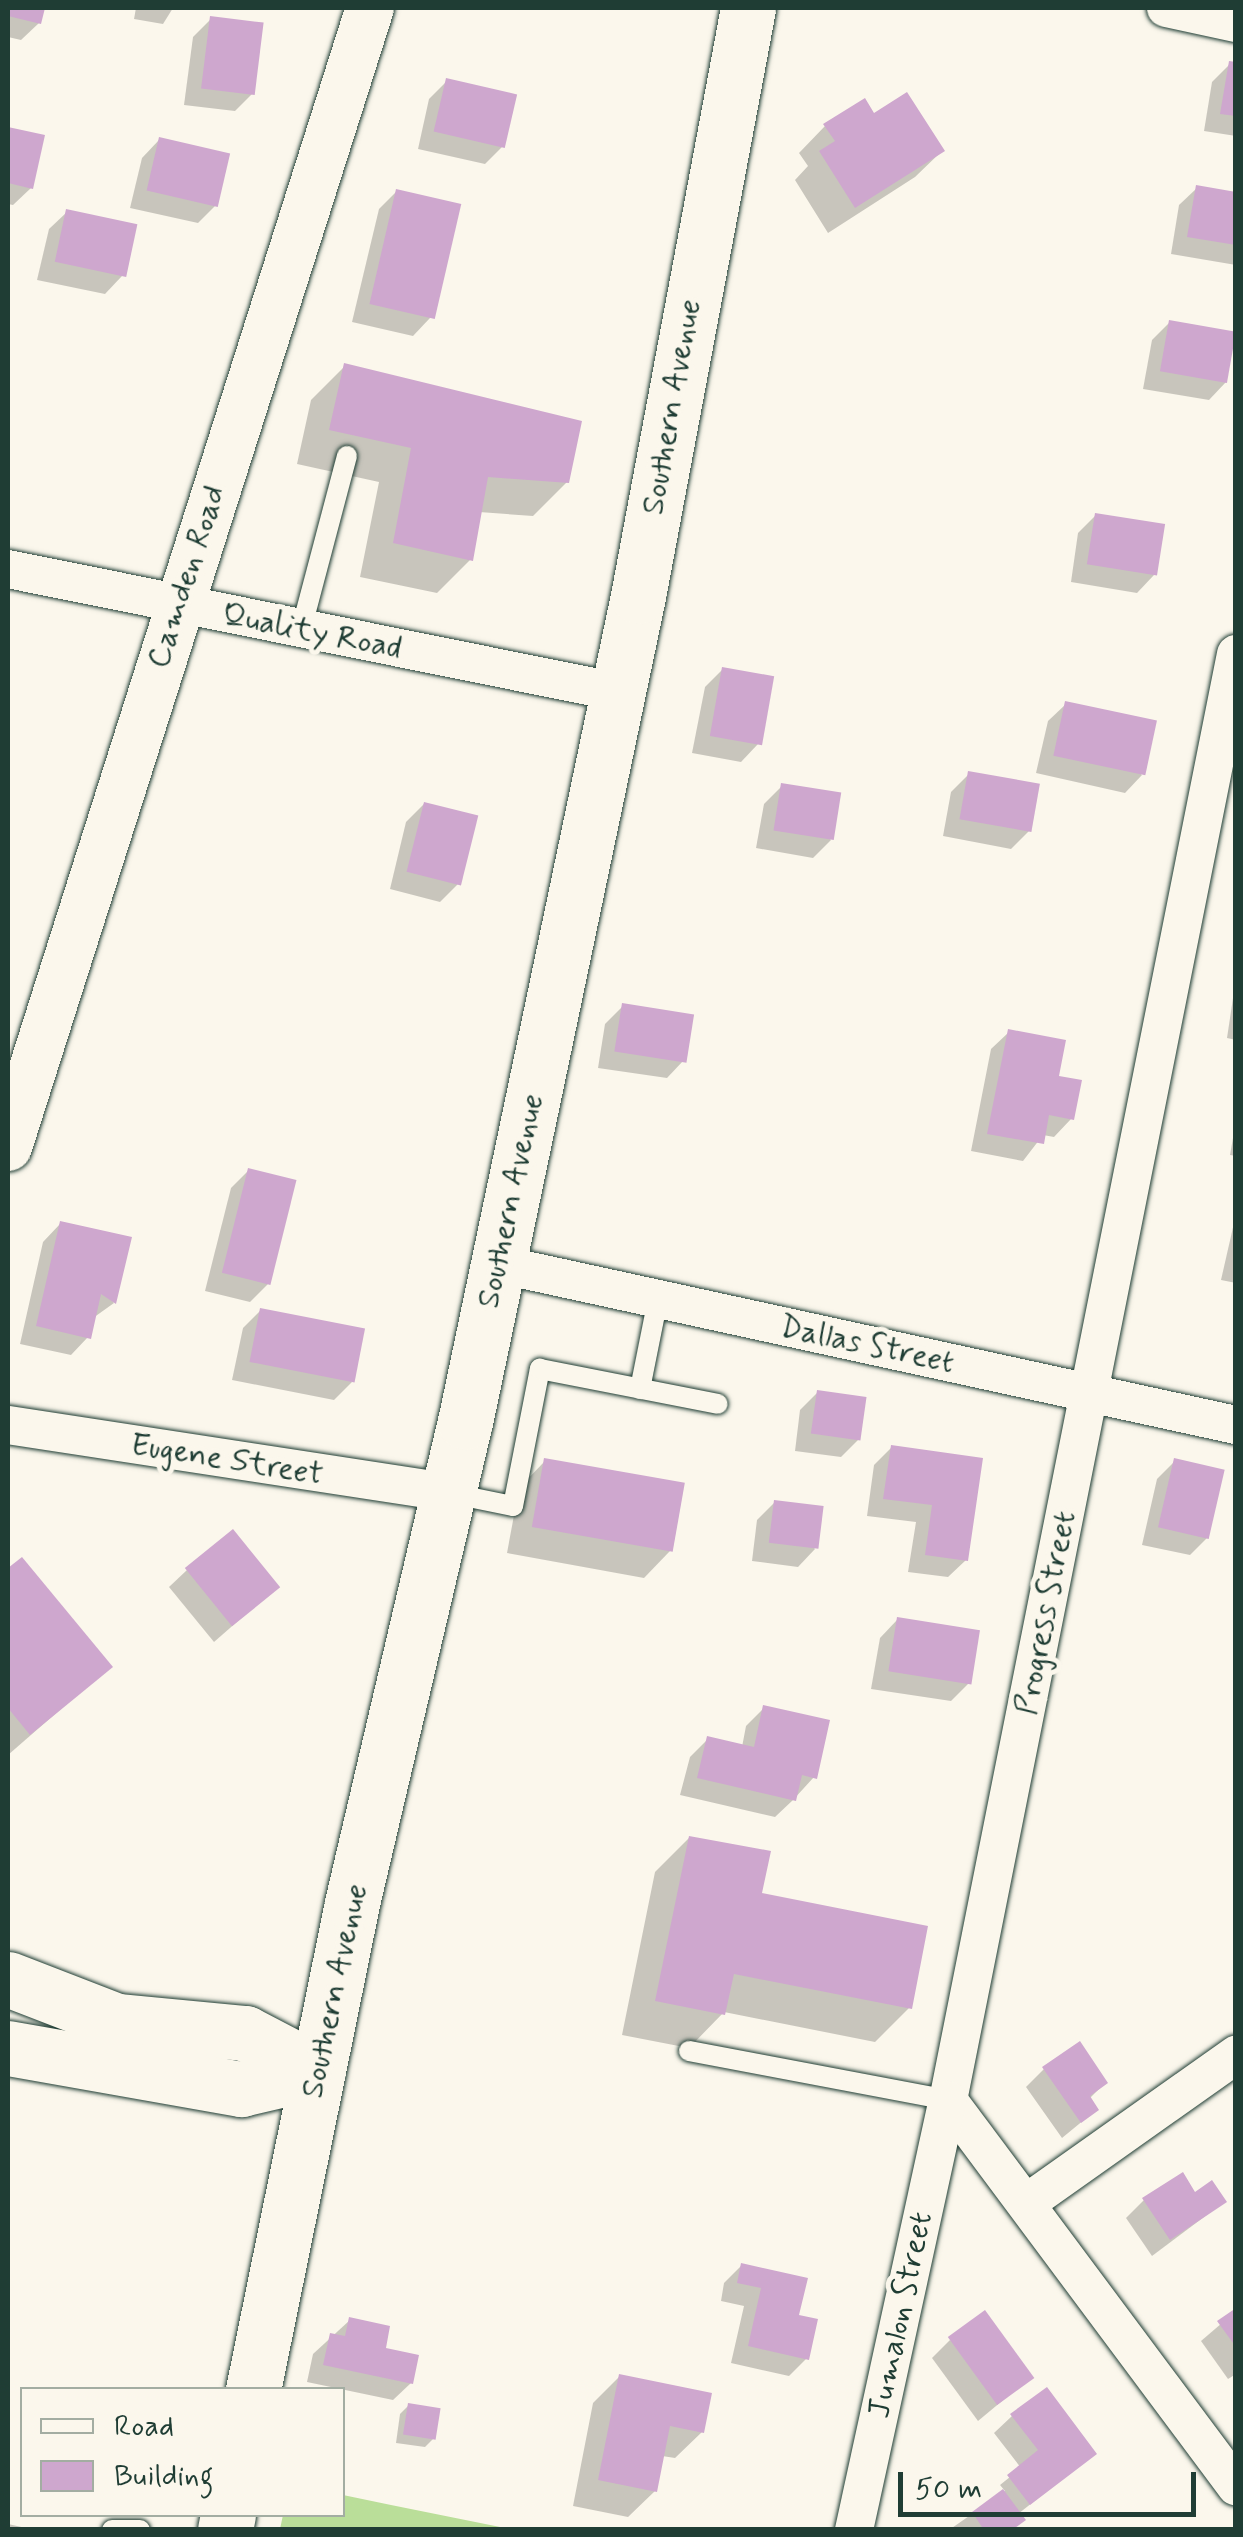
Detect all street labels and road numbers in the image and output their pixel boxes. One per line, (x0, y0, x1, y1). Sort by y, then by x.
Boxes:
street label: Southern Avenue (634, 293, 710, 521)
street label: Camden Road (139, 481, 235, 673)
street label: Quality Road (220, 596, 404, 668)
street label: Southern Avenue (469, 1087, 553, 1315)
street label: Dallas Street (774, 1307, 960, 1383)
street label: Eugene Street (129, 1426, 325, 1494)
street label: Progress Street (1007, 1505, 1085, 1721)
street label: Southern Avenue (293, 1877, 377, 2105)
street label: Jumalon Street (860, 2206, 942, 2424)

